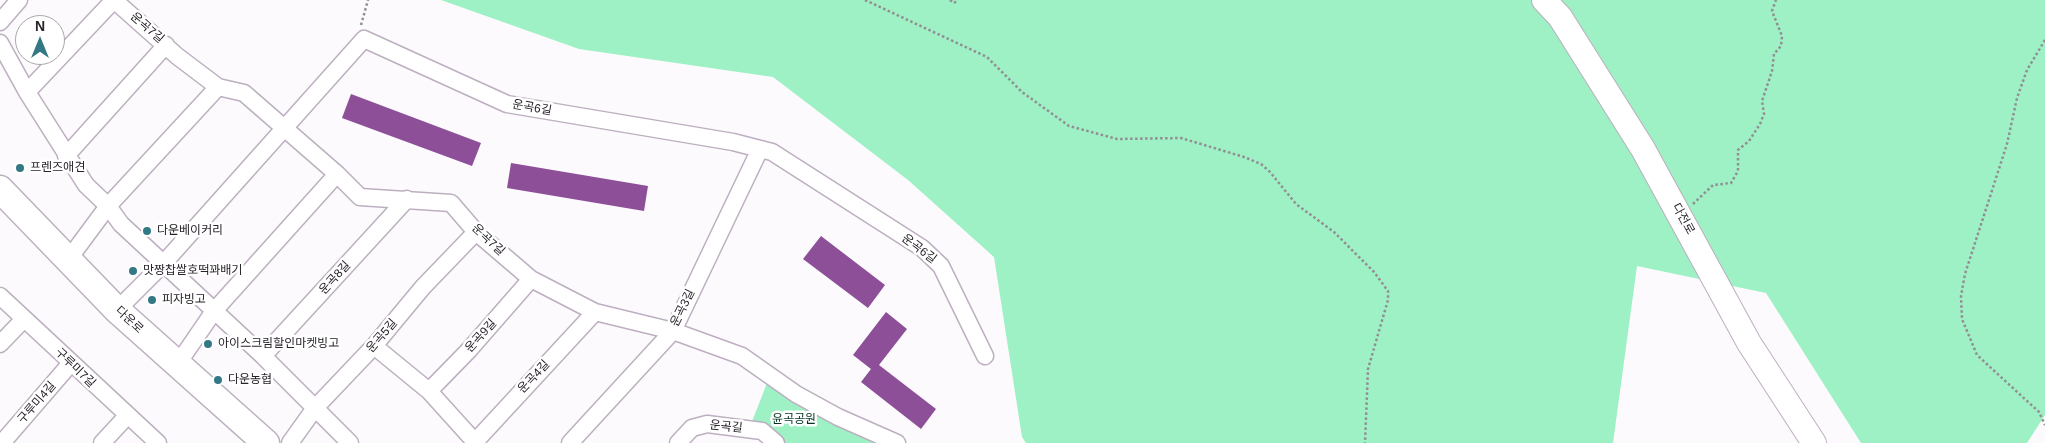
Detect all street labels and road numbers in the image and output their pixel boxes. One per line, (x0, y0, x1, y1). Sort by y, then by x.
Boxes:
street label: 운곡7길 (127, 10, 167, 46)
street label: 운곡6길 (511, 97, 553, 119)
street label: 다전로 (1669, 201, 1697, 237)
street label: 운곡7길 (469, 221, 507, 259)
street label: 운곡6길 (899, 231, 939, 267)
street label: 운곡8길 (316, 258, 354, 298)
street label: 운곡3길 (668, 287, 698, 329)
street label: 다운로 (112, 303, 146, 337)
street label: 운곡5길 (364, 316, 400, 356)
street label: 운곡9길 (462, 316, 500, 356)
street label: 구루미7길 (52, 345, 98, 391)
street label: 운곡4길 (515, 358, 553, 396)
street label: 구루미4길 (15, 379, 59, 427)
street label: 운곡길 (709, 418, 743, 436)

